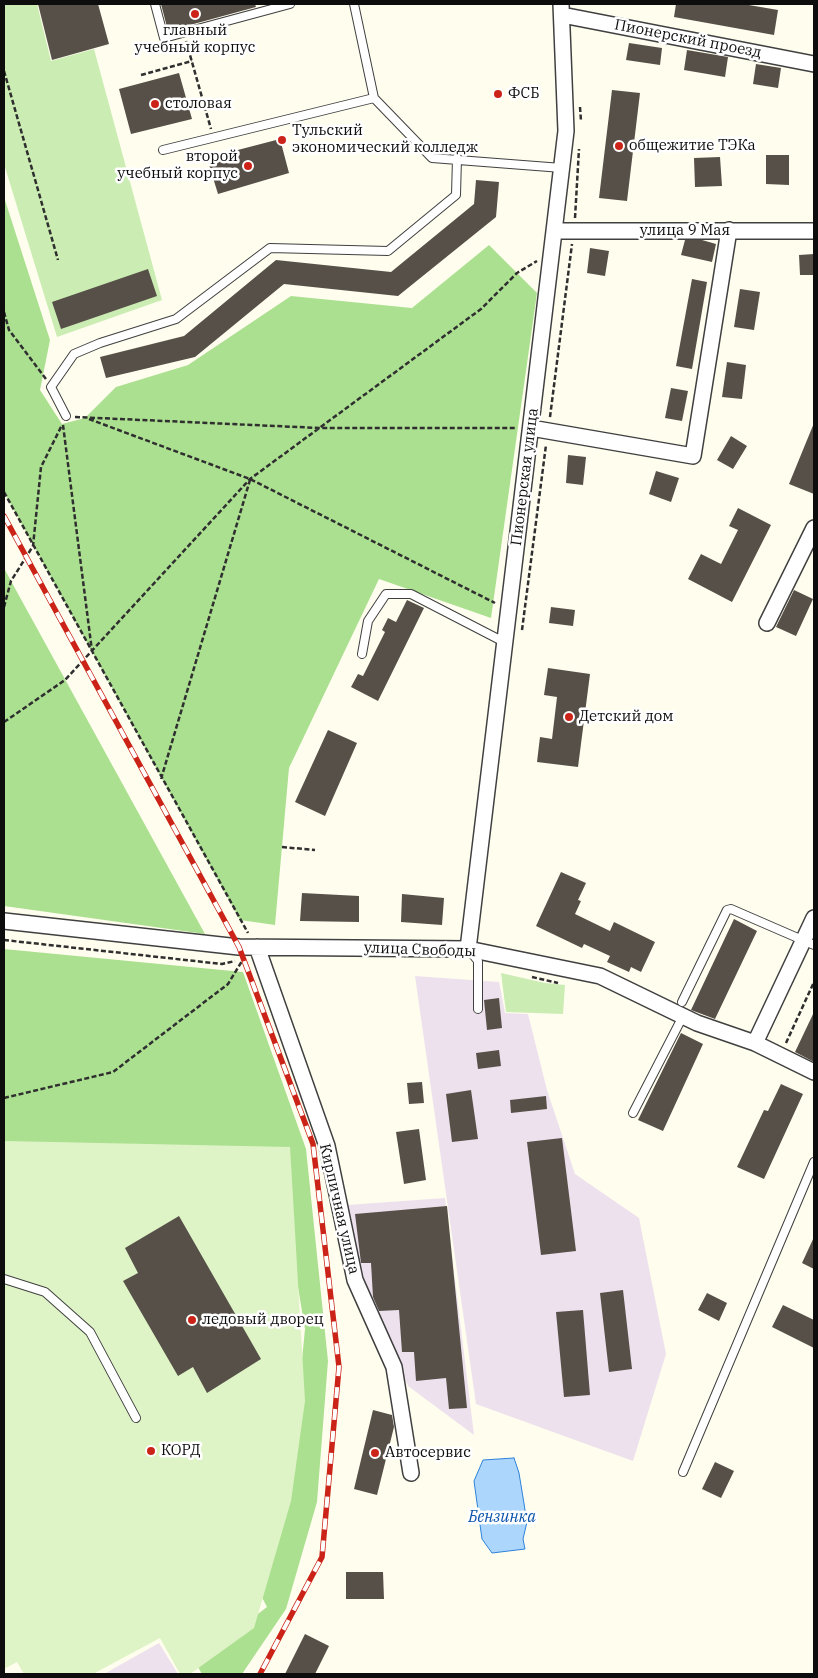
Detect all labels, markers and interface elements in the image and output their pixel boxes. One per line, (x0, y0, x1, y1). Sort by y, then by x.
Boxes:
marker: главный учебный корпус (189, 8, 201, 20)
street label: Пионерский проезд (613, 16, 763, 62)
place label: главный учебный корпус (135, 22, 255, 57)
place label: ФСБ (508, 85, 540, 103)
marker: ФСБ (492, 88, 504, 100)
place label: столовая (165, 95, 232, 113)
marker: столовая (149, 98, 161, 110)
place label: Тульский экономический колледж (292, 122, 478, 157)
marker: Тульский экономический колледж (276, 134, 288, 146)
place label: общежитие ТЭКа (629, 137, 756, 155)
marker: общежитие ТЭКа (613, 140, 625, 152)
place label: второй учебный корпус (117, 148, 238, 183)
marker: второй учебный корпус (242, 160, 254, 172)
street label: улица 9 Мая (640, 222, 730, 240)
street label: Пионерская улица (508, 407, 542, 547)
place label: Детский дом (579, 708, 674, 726)
marker: Детский дом (563, 711, 575, 723)
street label: улица Свободы (364, 939, 476, 961)
street label: Кирпичная улица (315, 1142, 363, 1276)
place label: ледовый дворец (202, 1311, 324, 1329)
marker: ледовый дворец (186, 1314, 198, 1326)
place label: КОРД (161, 1442, 200, 1460)
place label: Автосервис (385, 1444, 471, 1462)
marker: КОРД (145, 1445, 157, 1457)
marker: Автосервис (369, 1447, 381, 1459)
water label: Бензинка (468, 1507, 536, 1527)

